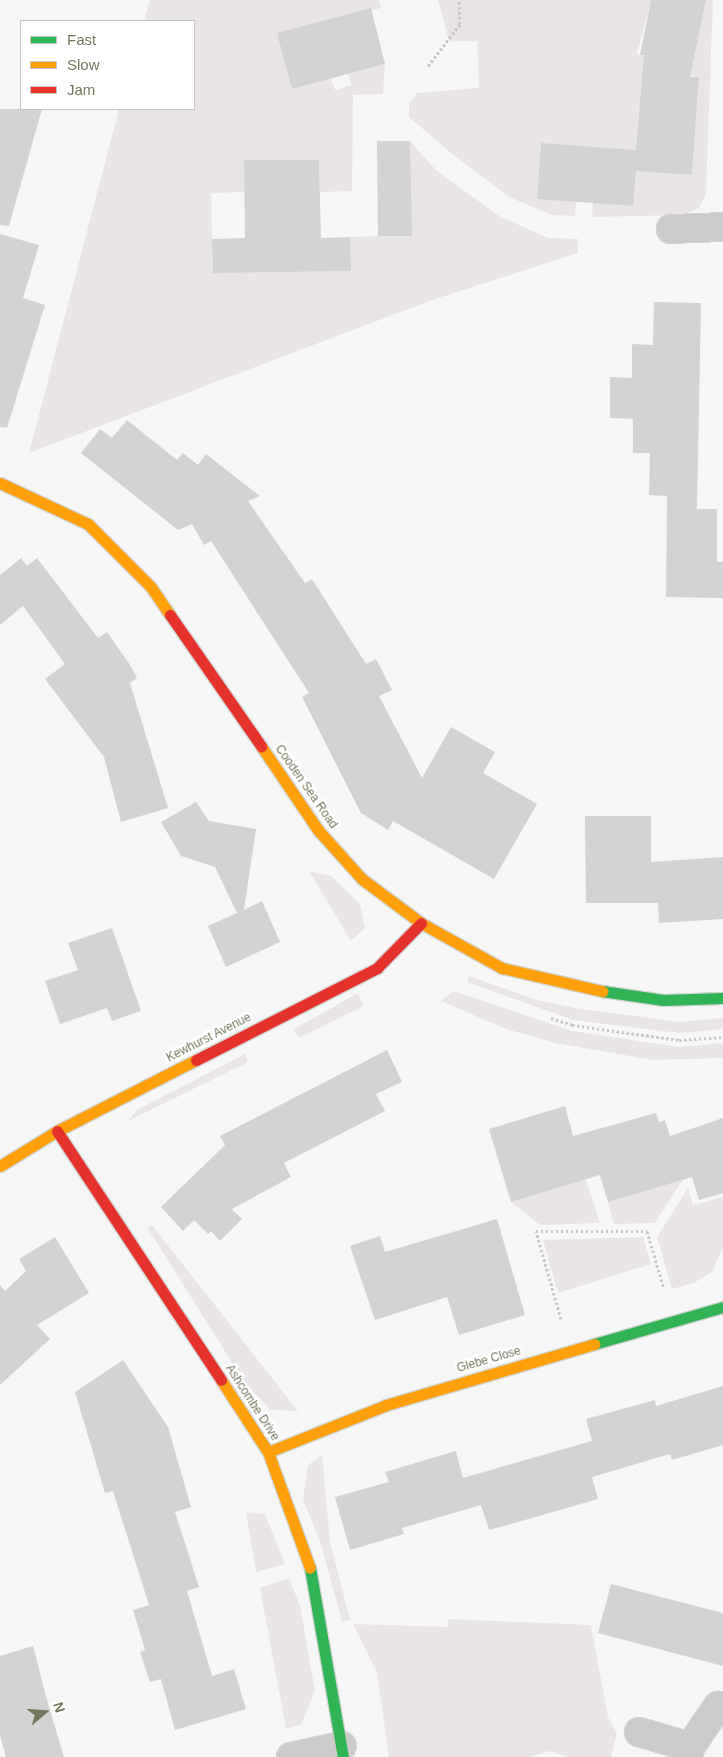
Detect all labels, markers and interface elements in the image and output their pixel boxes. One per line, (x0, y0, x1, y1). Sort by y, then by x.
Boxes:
legend (20, 20, 195, 110)
text: Fast (67, 31, 96, 48)
text: Slow (67, 56, 100, 73)
text: Jam (67, 81, 95, 98)
street label: Cooden Sea Road (272, 742, 340, 832)
street label: Kewhurst Avenue (164, 1010, 254, 1066)
street label: Glebe Close (455, 1344, 523, 1376)
street label: Ashcombe Drive (222, 1362, 282, 1444)
north arrow (20, 1687, 70, 1737)
text: N (50, 1700, 68, 1715)

